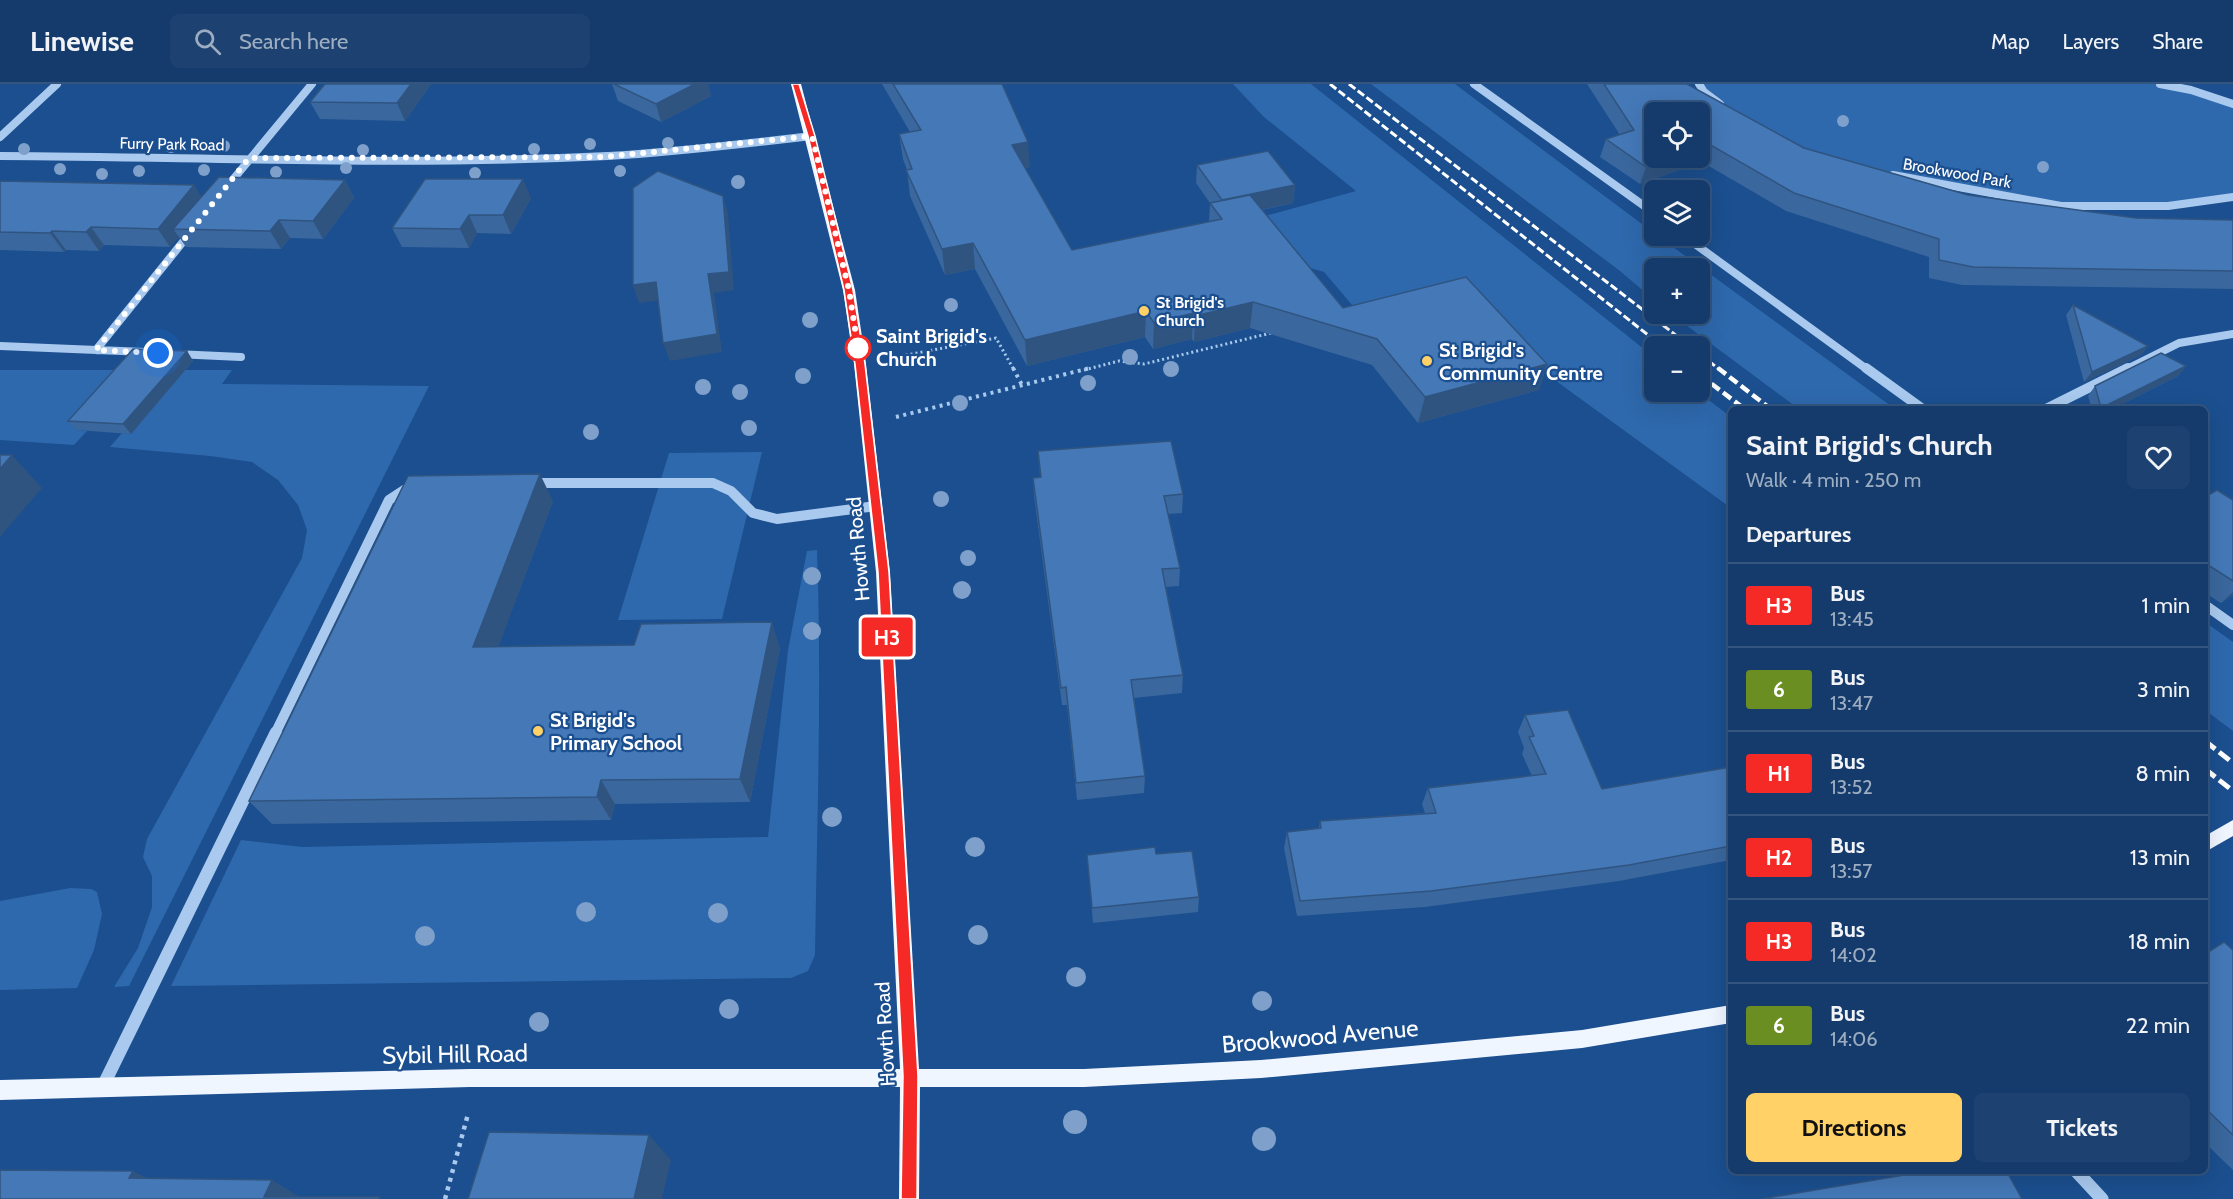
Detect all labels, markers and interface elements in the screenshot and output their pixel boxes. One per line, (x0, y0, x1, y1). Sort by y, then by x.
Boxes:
search box (170, 14, 590, 68)
text: Linewise (30, 24, 134, 58)
icon: search (191, 25, 224, 58)
text: Search here (239, 28, 348, 55)
text: Map (1991, 29, 2030, 54)
text: Layers (2063, 29, 2119, 54)
text: Share (2152, 29, 2203, 54)
map controls (1644, 102, 1710, 402)
button: locate (1644, 102, 1710, 168)
street label: Furry Park Road (119, 134, 225, 154)
street label: Brookwood Park (1901, 154, 2013, 192)
button: layers (1644, 180, 1710, 246)
button: + (1644, 258, 1710, 324)
place label: St Brigid's Church (1156, 293, 1224, 330)
marker: St Brigid's Church (1137, 304, 1151, 318)
place label: Saint Brigid's Church (876, 324, 987, 371)
marker: Saint Brigid's Church (845, 335, 871, 361)
button: − (1644, 336, 1710, 402)
your location (143, 338, 173, 368)
place label: St Brigid's Community Centre (1439, 338, 1603, 385)
marker: St Brigid's Community Centre (1420, 354, 1434, 368)
button: heart (2127, 426, 2190, 489)
text: Saint Brigid's Church (1746, 428, 1993, 462)
text: Walk · 4 min · 250 m (1746, 468, 1921, 492)
street label: Howth Road (841, 496, 875, 602)
text: Departures (1746, 521, 1851, 548)
text: Bus (1830, 580, 1865, 607)
text: 1 min (2142, 592, 2190, 619)
text: H3 (1766, 593, 1792, 618)
text: 13:45 (1830, 607, 1874, 631)
line badge: H3 (860, 618, 914, 656)
text: H3 (874, 625, 900, 650)
text: Bus (1830, 664, 1865, 691)
text: 3 min (2137, 676, 2190, 703)
text: 6 (1773, 677, 1785, 702)
text: 13:47 (1830, 691, 1873, 715)
place label: St Brigid's Primary School (550, 708, 682, 755)
marker: St Brigid's Primary School (531, 724, 545, 738)
text: Bus (1830, 748, 1865, 775)
text: 8 min (2135, 760, 2190, 787)
text: H1 (1767, 761, 1791, 786)
text: 13:52 (1830, 775, 1873, 799)
text: Bus (1830, 832, 1865, 859)
text: 13 min (2130, 844, 2190, 871)
text: H2 (1766, 845, 1792, 870)
text: 13:57 (1830, 859, 1872, 883)
text: Bus (1830, 916, 1865, 943)
text: 18 min (2128, 928, 2190, 955)
text: H3 (1766, 929, 1792, 954)
text: 14:02 (1830, 943, 1877, 967)
street label: Howth Road (870, 981, 900, 1087)
text: Bus (1830, 1000, 1865, 1027)
text: 22 min (2126, 1012, 2190, 1039)
street label: Brookwood Avenue (1221, 1013, 1419, 1059)
text: 6 (1773, 1013, 1785, 1038)
text: 14:06 (1830, 1027, 1878, 1051)
street label: Sybil Hill Road (382, 1038, 528, 1070)
button: Directions (1746, 1093, 1962, 1162)
button: Tickets (1974, 1093, 2190, 1162)

